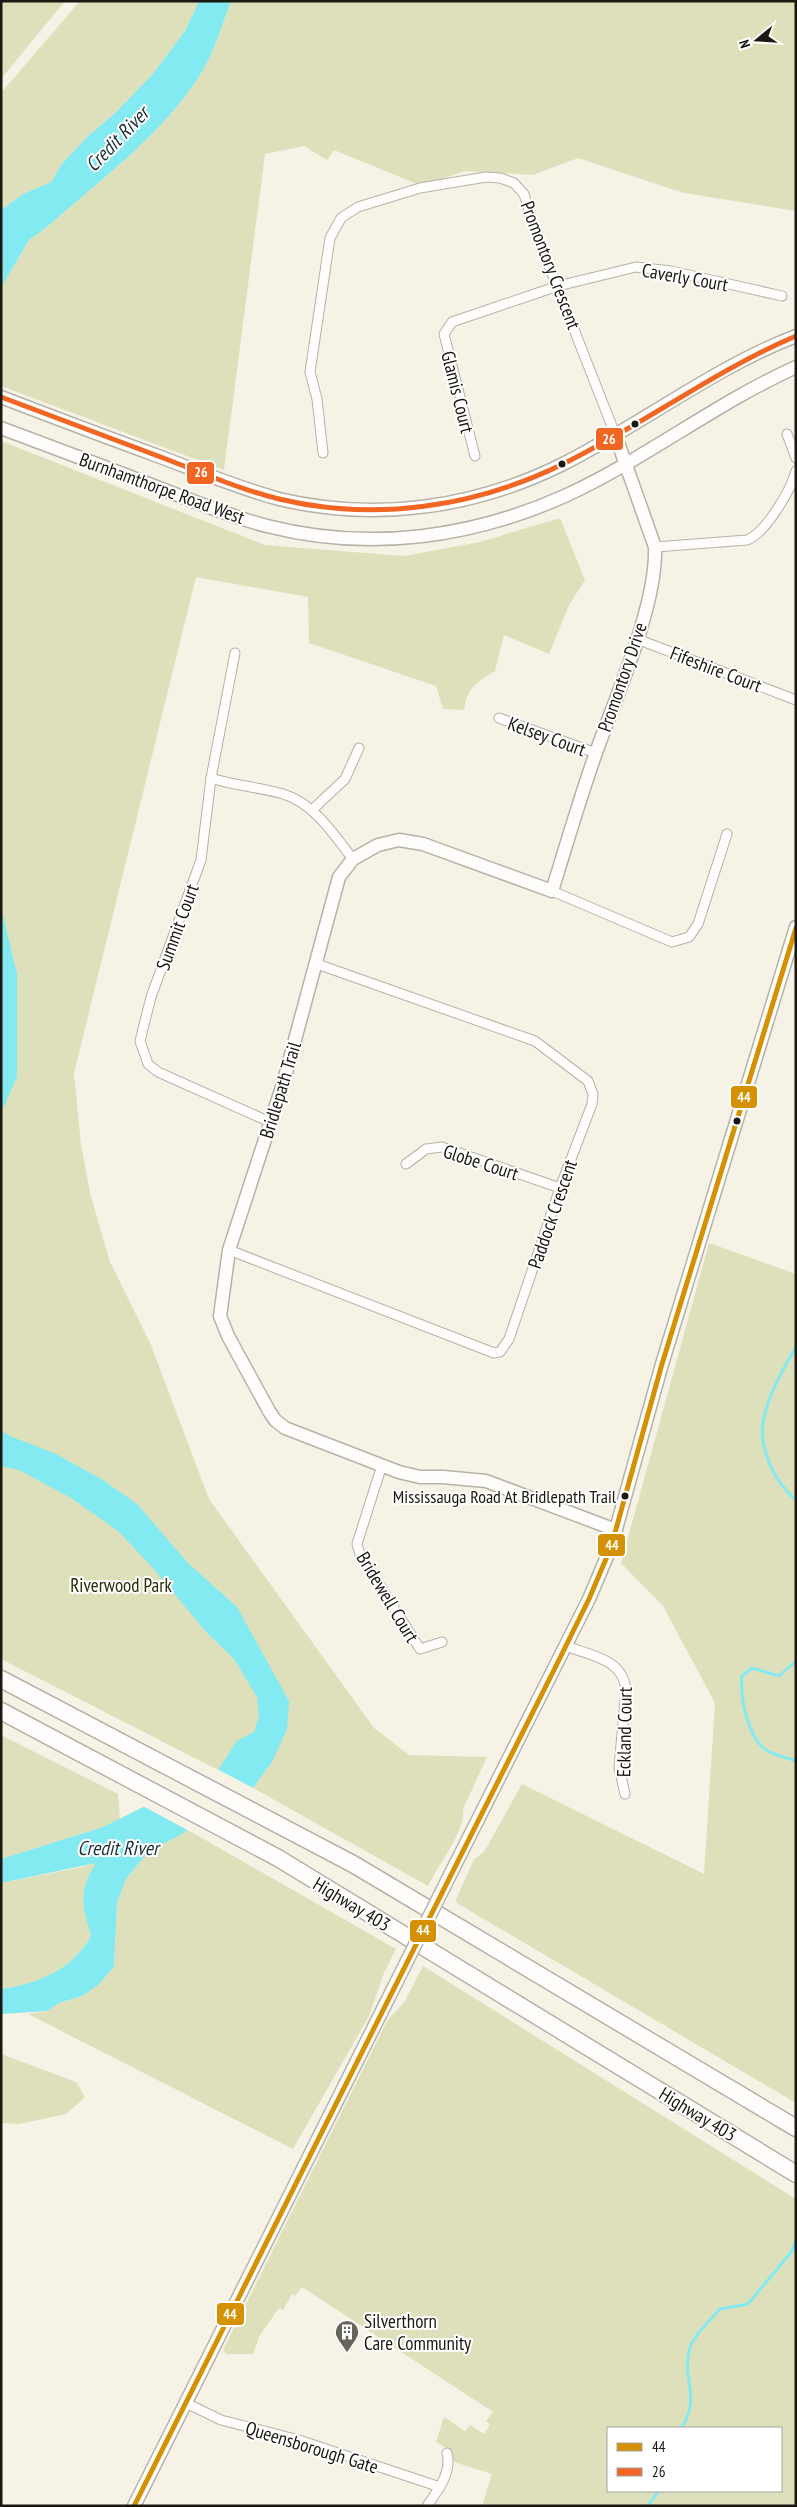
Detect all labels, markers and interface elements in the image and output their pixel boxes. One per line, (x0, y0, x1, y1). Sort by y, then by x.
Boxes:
north arrow (732, 15, 782, 65)
text: N (735, 38, 754, 50)
water label: Credit River (80, 99, 156, 177)
street label: Promontory Crescent (516, 198, 587, 333)
street label: Caverly Court (640, 258, 731, 297)
street label: Glamis Court (436, 348, 480, 436)
unlabelled marker (630, 419, 640, 429)
line badge: 26 (595, 427, 624, 451)
text: 26 (602, 430, 616, 448)
street label: Burnhamthorpe Road West (76, 447, 249, 529)
unlabelled marker (557, 459, 567, 469)
line badge: 26 (186, 461, 215, 485)
text: 26 (194, 463, 208, 481)
street label: Promontory Drive (592, 619, 652, 735)
street label: Fifeshire Court (667, 641, 766, 698)
street label: Kelsey Court (505, 711, 590, 761)
street label: Summit Court (150, 880, 204, 973)
street label: Bridlepath Trail (254, 1038, 306, 1141)
line badge: 44 (730, 1085, 758, 1109)
text: 44 (737, 1088, 751, 1106)
unlabelled marker (732, 1116, 742, 1126)
street label: Globe Court (440, 1139, 522, 1186)
street label: Paddock Crescent (522, 1156, 582, 1272)
place label: Mississauga Road At Bridlepath Trail (393, 1485, 617, 1508)
marker: Mississauga Road At Bridlepath Trail (620, 1491, 630, 1501)
line badge: 44 (597, 1533, 626, 1557)
text: 44 (605, 1536, 619, 1554)
street label: Bridewell Court (352, 1547, 425, 1647)
park label: Riverwood Park (70, 1573, 172, 1597)
street label: Eckland Court (611, 1686, 637, 1777)
water label: Credit River (78, 1835, 161, 1861)
street label: Highway 403 (309, 1872, 395, 1936)
line badge: 44 (409, 1919, 437, 1943)
text: 44 (416, 1921, 430, 1939)
street label: Highway 403 (655, 2082, 741, 2146)
line badge: 44 (216, 2302, 245, 2326)
text: 44 (223, 2305, 237, 2323)
place label: Silverthorn Care Community (364, 2309, 472, 2355)
building icon: Silverthorn Care Community (334, 2319, 360, 2353)
street label: Queensborough Gate (243, 2415, 381, 2479)
legend (607, 2427, 782, 2492)
text: 44 (652, 2437, 666, 2456)
text: 26 (652, 2462, 666, 2481)

